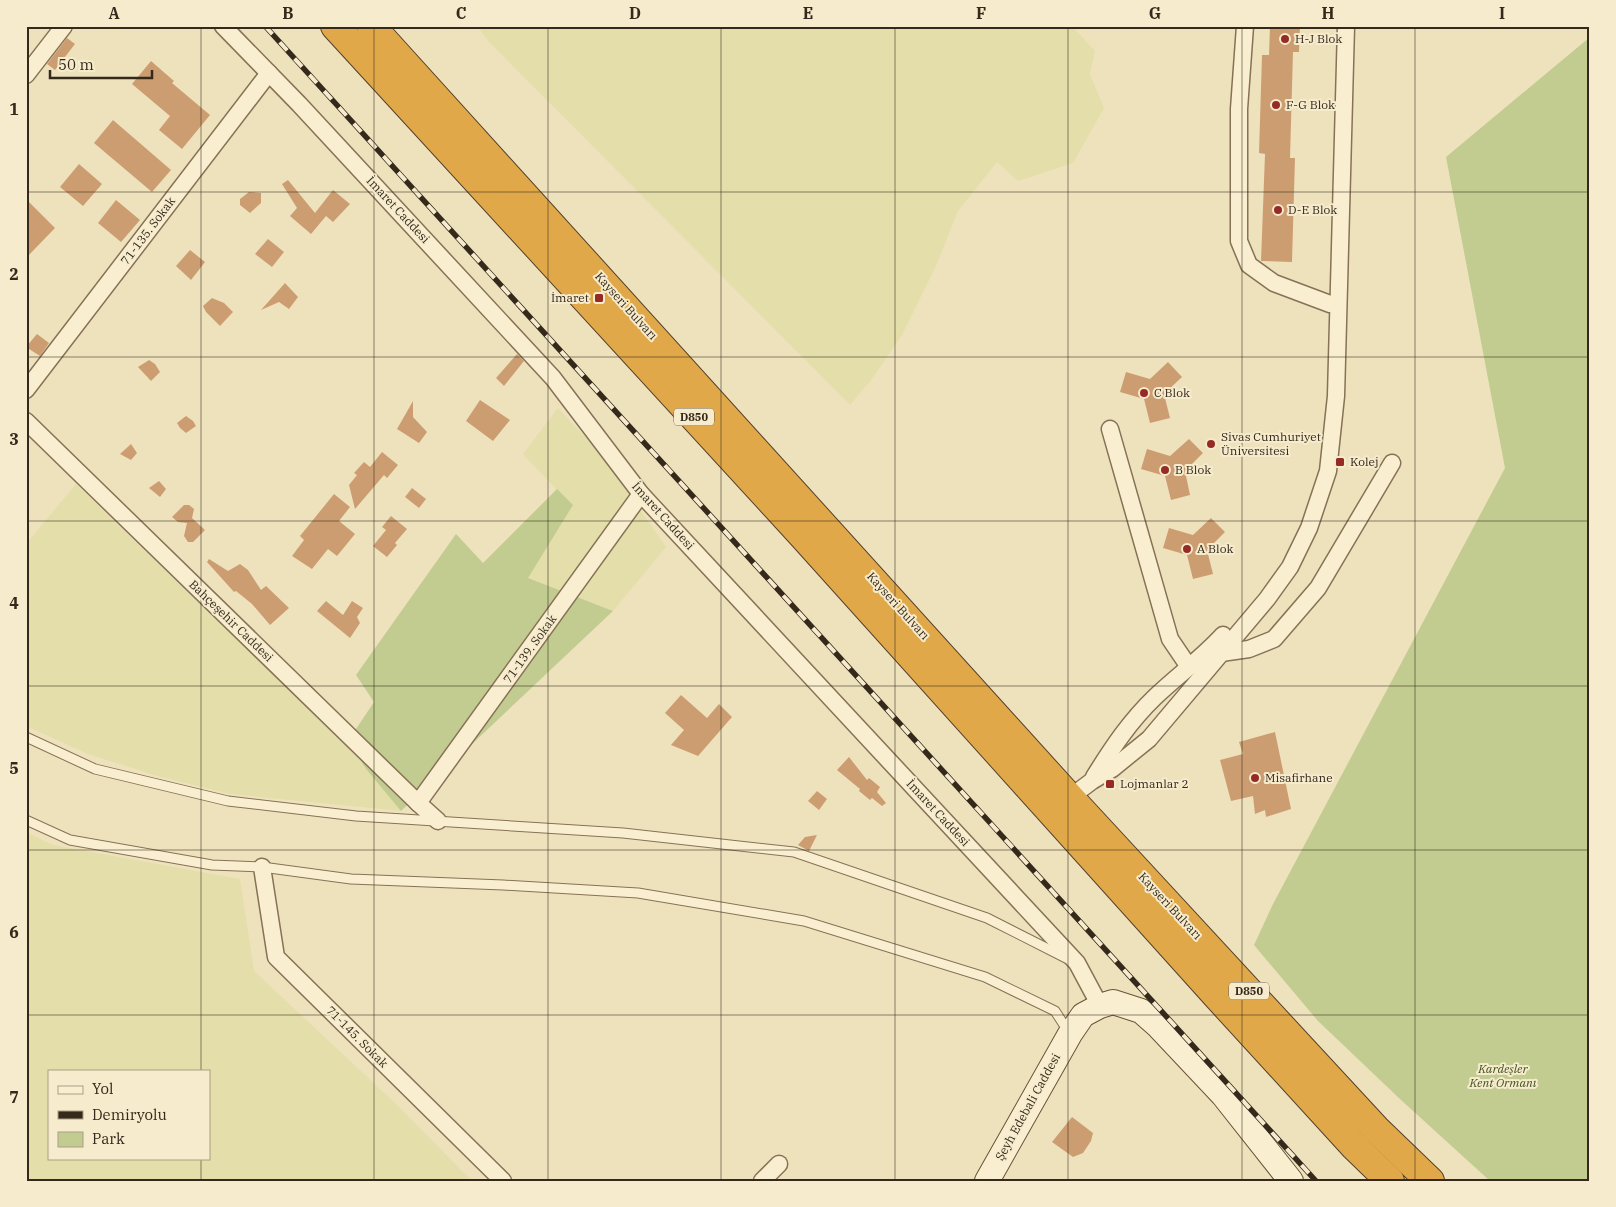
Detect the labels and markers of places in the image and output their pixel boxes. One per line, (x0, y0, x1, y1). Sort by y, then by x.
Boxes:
place label: H-J Blok (1295, 31, 1342, 46)
marker: H-J Blok (1279, 33, 1291, 45)
place label: F-G Blok (1286, 97, 1335, 112)
marker: F-G Blok (1270, 99, 1282, 111)
place label: D-E Blok (1288, 202, 1337, 217)
marker: D-E Blok (1272, 204, 1284, 216)
place label: İmaret (551, 290, 589, 305)
marker: İmaret (593, 292, 605, 304)
place label: C Blok (1154, 385, 1190, 400)
marker: C Blok (1138, 387, 1150, 399)
place label: Sivas Cumhuriyet Üniversitesi (1221, 429, 1321, 458)
marker: Sivas Cumhuriyet Üniversitesi (1205, 438, 1217, 450)
place label: Kolej (1350, 454, 1379, 469)
marker: Kolej (1334, 456, 1346, 468)
place label: B Blok (1175, 462, 1211, 477)
marker: B Blok (1159, 464, 1171, 476)
place label: A Blok (1197, 541, 1233, 556)
marker: A Blok (1181, 543, 1193, 555)
place label: Misafirhane (1265, 770, 1333, 785)
marker: Misafirhane (1249, 772, 1261, 784)
place label: Lojmanlar 2 (1120, 776, 1189, 791)
marker: Lojmanlar 2 (1104, 778, 1116, 790)

